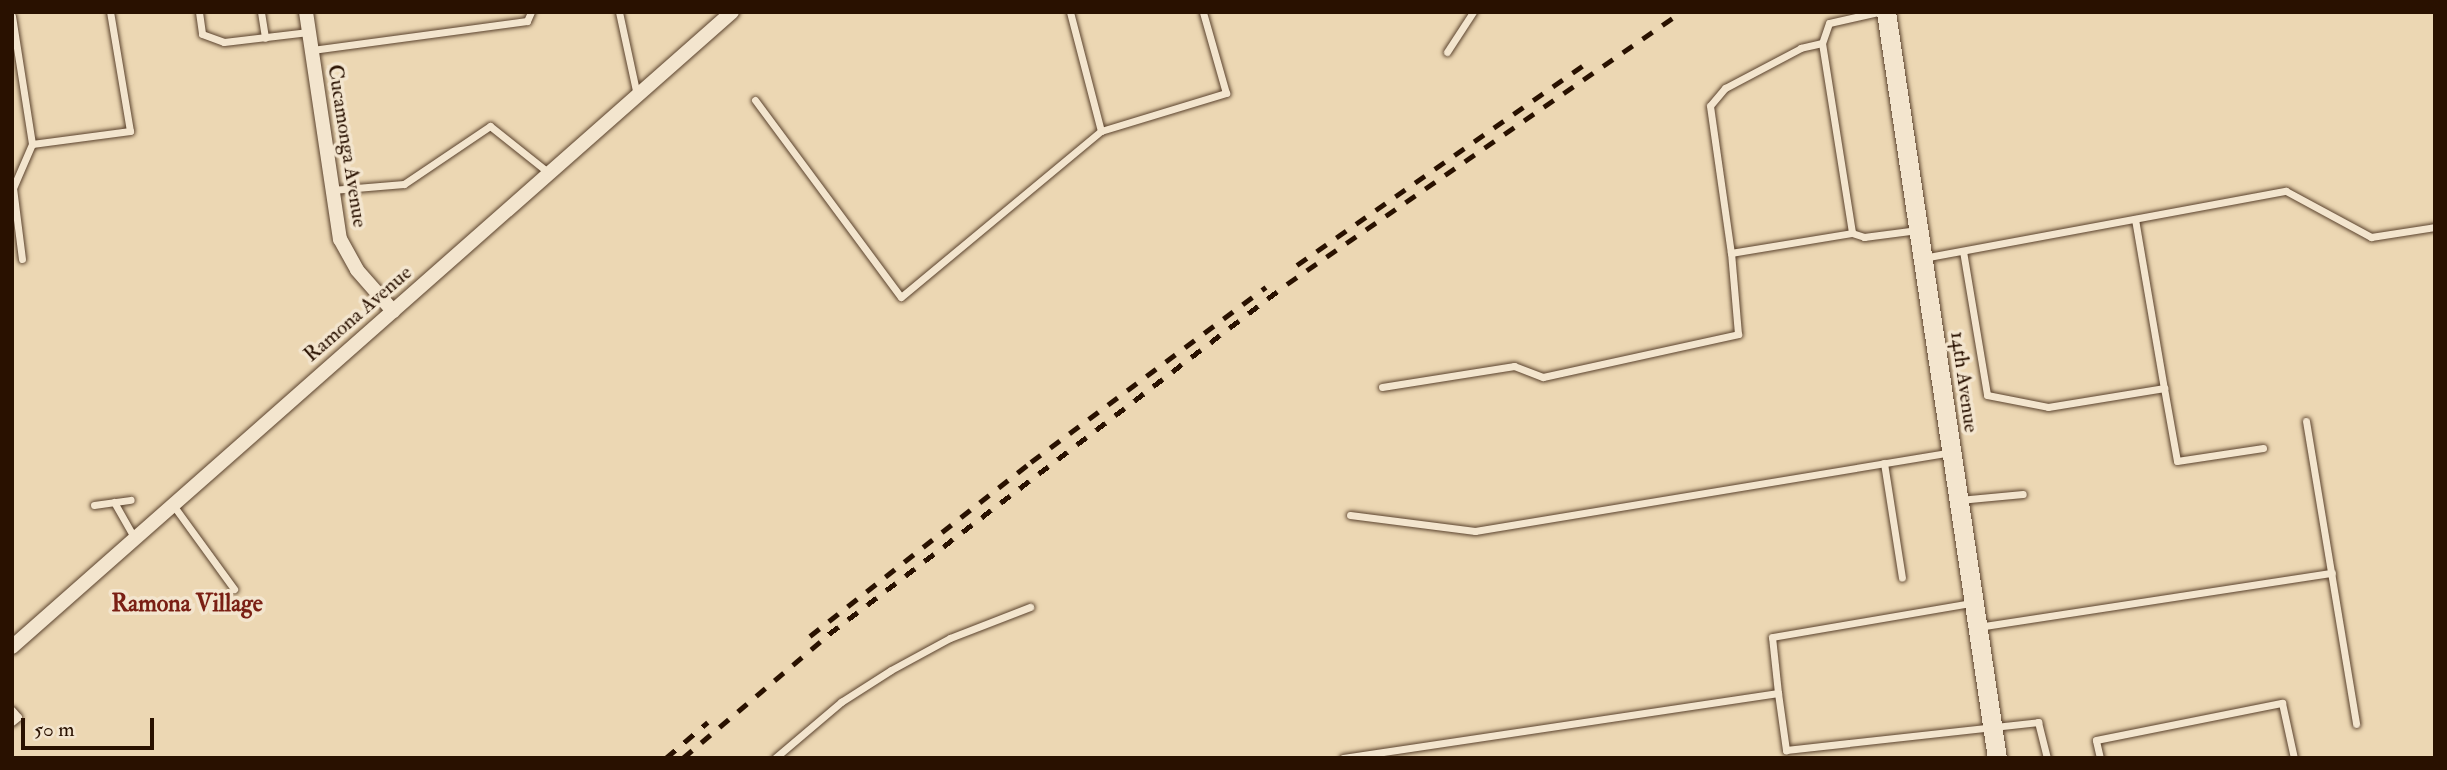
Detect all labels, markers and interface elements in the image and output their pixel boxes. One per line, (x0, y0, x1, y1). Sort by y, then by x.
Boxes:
street label: Cucamonga Avenue (322, 63, 372, 229)
street label: Ramona Avenue (299, 260, 417, 368)
street label: 14th Avenue (1944, 330, 1984, 434)
district label: Ramona Village (111, 590, 263, 618)
scale bar (24, 704, 158, 748)
text: 50 m (34, 716, 75, 743)

